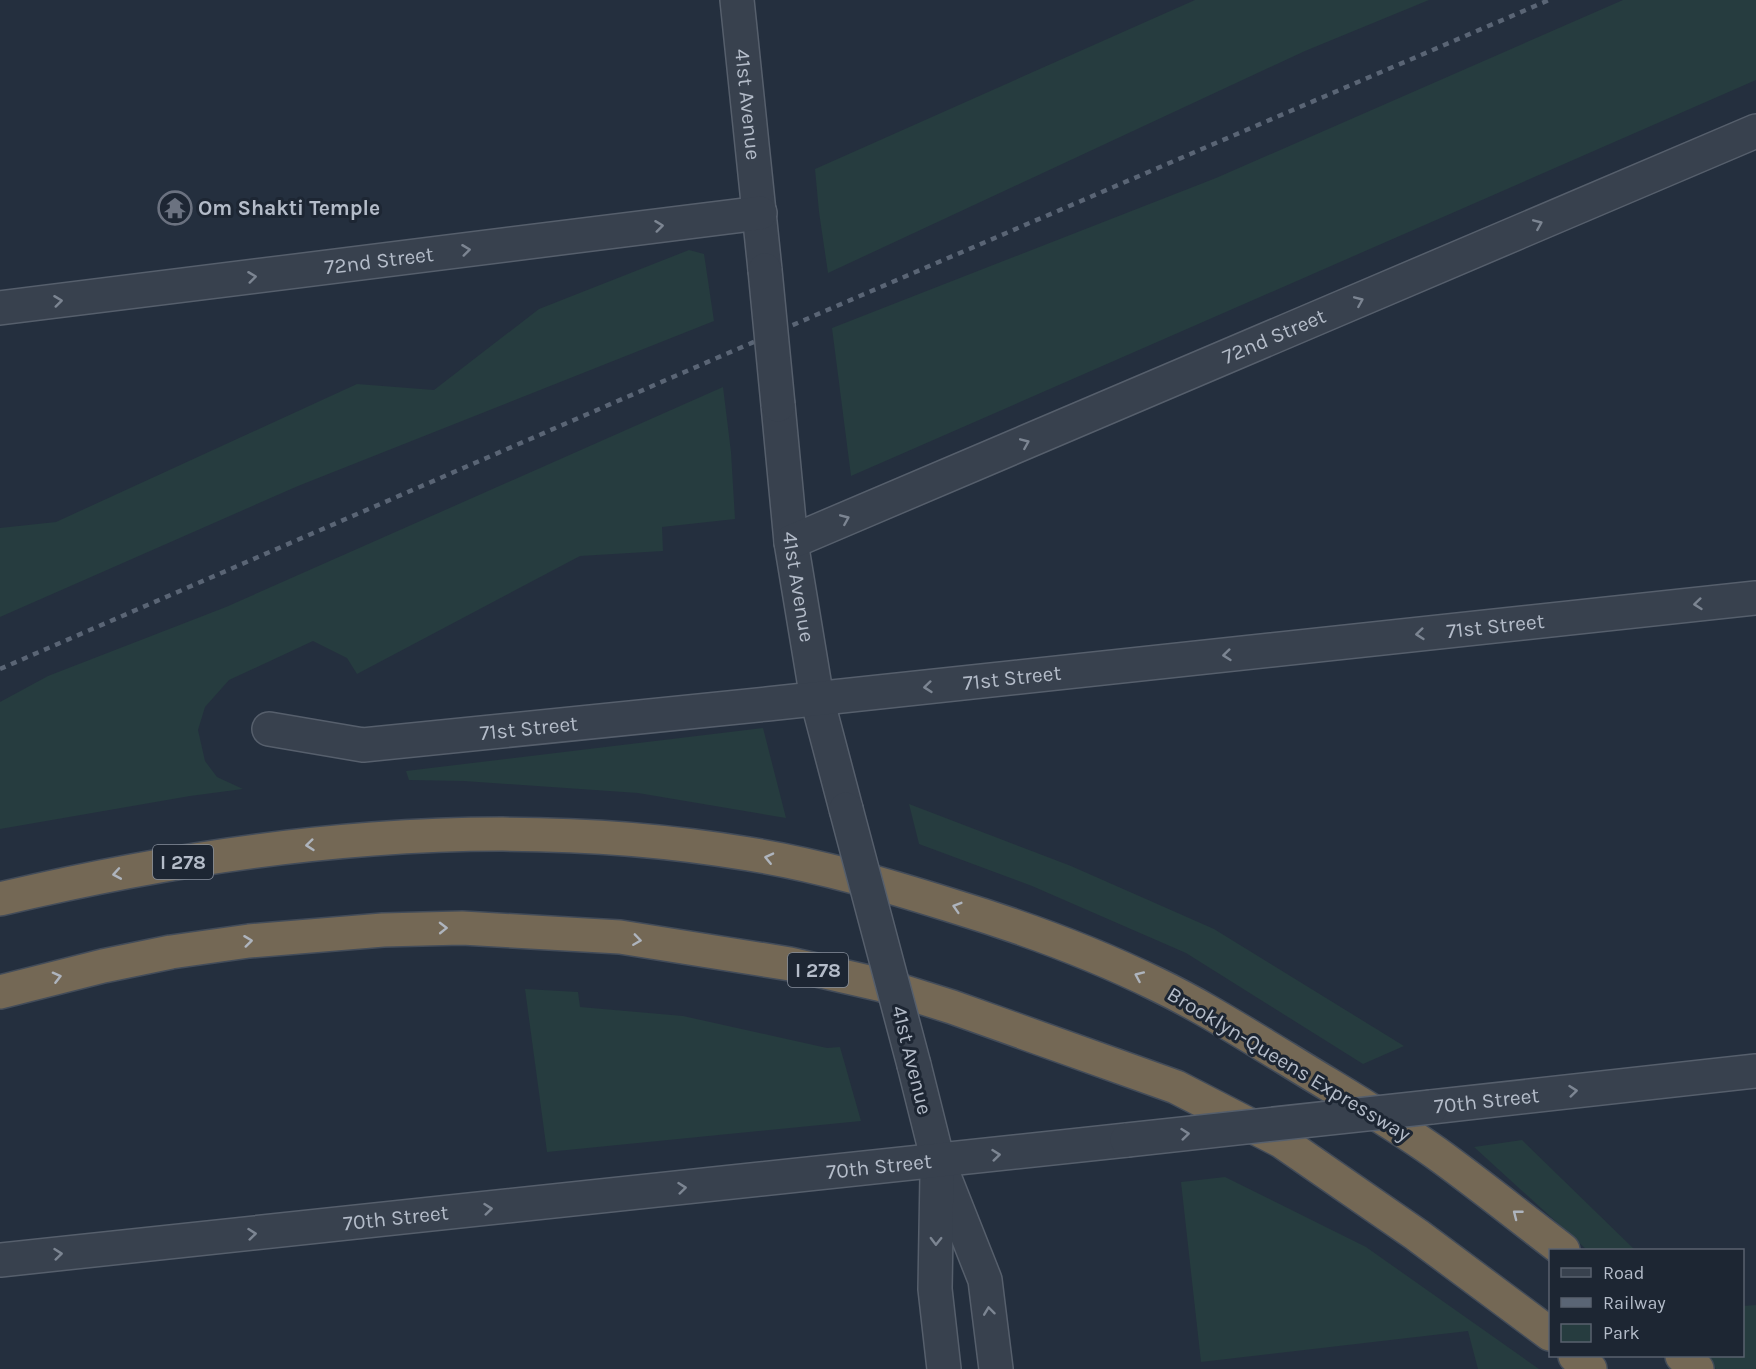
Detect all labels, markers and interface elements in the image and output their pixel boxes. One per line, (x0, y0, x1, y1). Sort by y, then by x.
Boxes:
street label: 41st Avenue (730, 48, 766, 161)
temple icon: Om Shakti Temple (157, 190, 193, 226)
place label: Om Shakti Temple (198, 196, 380, 220)
one-way arrow (1532, 219, 1543, 231)
one-way arrow (655, 221, 664, 233)
street label: 72nd Street (323, 242, 435, 279)
one-way arrow (461, 245, 470, 257)
one-way arrow (247, 271, 256, 284)
one-way arrow (53, 295, 63, 308)
one-way arrow (1352, 296, 1363, 308)
street label: 72nd Street (1219, 304, 1329, 369)
one-way arrow (1018, 438, 1029, 450)
one-way arrow (839, 515, 850, 527)
street label: 41st Avenue (778, 530, 819, 644)
one-way arrow (1693, 597, 1702, 610)
street label: 71st Street (1445, 609, 1546, 643)
one-way arrow (1416, 627, 1425, 640)
one-way arrow (1222, 648, 1231, 661)
street label: 71st Street (962, 661, 1063, 695)
one-way arrow (924, 680, 933, 693)
street label: 71st Street (479, 711, 579, 745)
one-way arrow (306, 838, 315, 851)
road number: I 278 (153, 845, 213, 879)
one-way arrow (764, 852, 774, 865)
one-way arrow (113, 867, 123, 880)
one-way arrow (952, 902, 963, 914)
one-way arrow (438, 922, 447, 935)
one-way arrow (633, 933, 642, 945)
one-way arrow (244, 935, 253, 948)
road number: I 278 (788, 953, 848, 987)
one-way arrow (51, 971, 61, 984)
one-way arrow (1135, 971, 1146, 983)
street label: Brooklyn-Queens Expressway (1163, 982, 1415, 1146)
street label: 41st Avenue (887, 1003, 937, 1117)
street label: 70th Street (1433, 1083, 1541, 1119)
one-way arrow (1568, 1085, 1577, 1098)
one-way arrow (1181, 1128, 1190, 1141)
street label: 70th Street (825, 1149, 933, 1184)
one-way arrow (991, 1149, 1000, 1162)
one-way arrow (677, 1182, 686, 1195)
street label: 70th Street (342, 1200, 450, 1235)
one-way arrow (483, 1203, 492, 1216)
one-way arrow (1512, 1211, 1523, 1222)
one-way arrow (248, 1228, 257, 1241)
one-way arrow (930, 1236, 942, 1245)
one-way arrow (54, 1248, 63, 1261)
legend (1549, 1249, 1744, 1357)
text: Road (1603, 1262, 1644, 1284)
text: Railway (1603, 1292, 1666, 1314)
one-way arrow (983, 1306, 996, 1316)
text: Park (1603, 1322, 1640, 1344)

